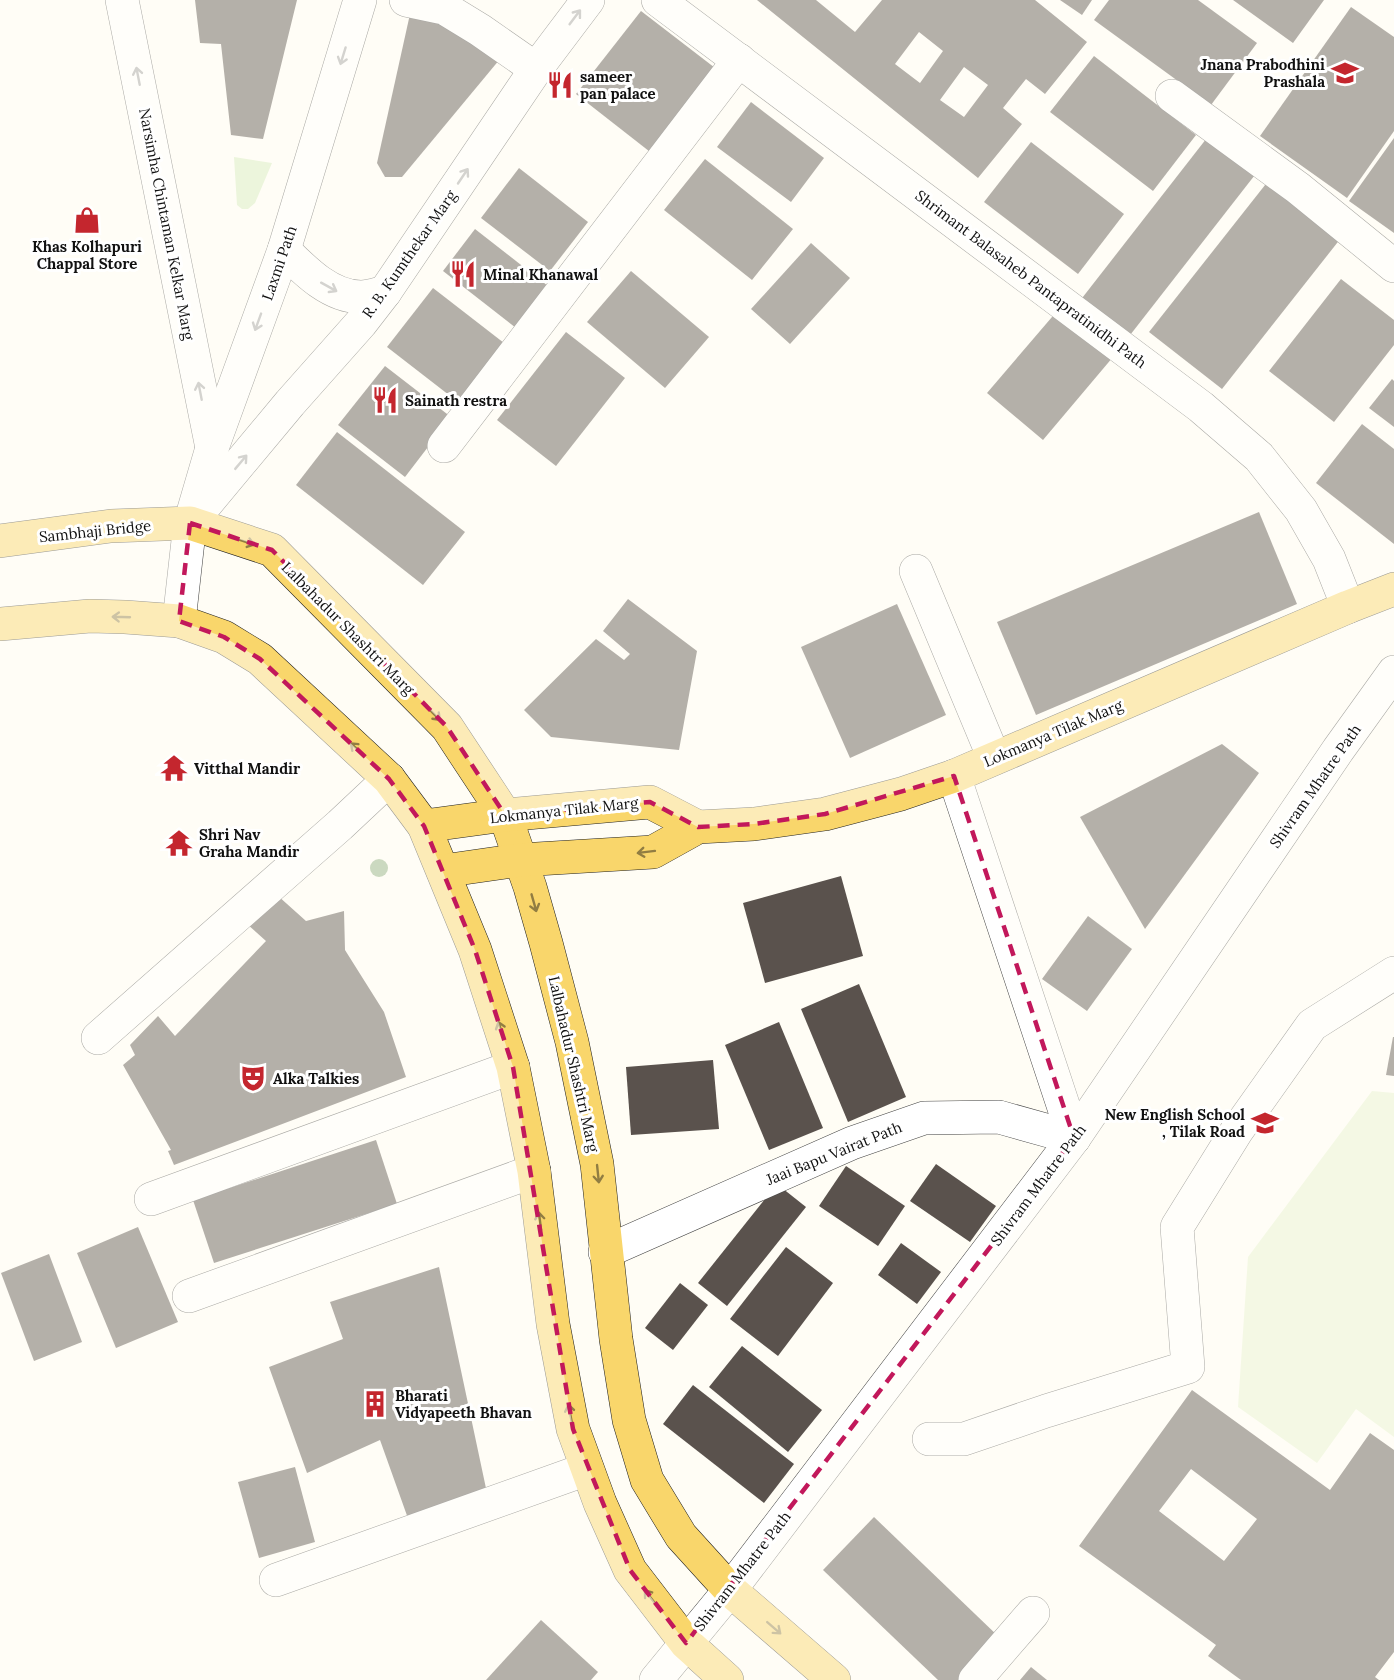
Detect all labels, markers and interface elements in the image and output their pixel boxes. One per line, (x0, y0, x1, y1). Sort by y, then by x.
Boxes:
one-way arrow (569, 9, 582, 25)
one-way arrow (337, 46, 348, 65)
place label: Jnana Prabodhini Prashala (1201, 55, 1325, 91)
school or university icon: Jnana Prabodhini Prashala (1330, 58, 1360, 88)
one-way arrow (132, 67, 143, 86)
place label: sameer pan palace (580, 67, 656, 103)
restaurant icon: sameer pan palace (545, 70, 575, 100)
street label: Narsimha Chintaman Kelkar Marg (135, 106, 199, 342)
one-way arrow (458, 168, 470, 185)
street label: R. B. Kumthekar Marg (358, 186, 461, 322)
street label: Shrimant Balasaheb Pantapratinidhi Path (912, 186, 1150, 372)
shop icon: Khas Kolhapuri Chappal Store (72, 205, 102, 235)
street label: Laxmi Path (257, 223, 301, 303)
place label: Khas Kolhapuri Chappal Store (32, 237, 142, 273)
restaurant icon: Minal Khanawal (448, 259, 478, 289)
place label: Minal Khanawal (483, 265, 598, 284)
one-way arrow (320, 281, 337, 293)
one-way arrow (252, 312, 263, 331)
one-way arrow (194, 382, 205, 401)
restaurant icon: Sainath restra (370, 385, 400, 415)
place label: Sainath restra (405, 391, 507, 410)
one-way arrow (234, 454, 247, 470)
street label: Sambhaji Bridge (38, 516, 152, 546)
one-way arrow (236, 537, 255, 548)
street label: Lalbahadur Shashtri Marg (278, 558, 419, 699)
one-way arrow (111, 611, 131, 623)
street label: Lokmanya Tilak Marg (981, 695, 1126, 771)
one-way arrow (426, 707, 441, 722)
street label: Shivram Mhatre Path (1265, 720, 1365, 852)
one-way arrow (350, 742, 365, 756)
temple icon: Vitthal Mandir (159, 753, 189, 783)
place label: Vitthal Mandir (194, 759, 301, 778)
street label: Lokmanya Tilak Marg (489, 793, 640, 827)
place label: Shri Nav Graha Mandir (199, 825, 300, 861)
temple icon: Shri Nav Graha Mandir (164, 828, 194, 858)
one-way arrow (636, 846, 656, 857)
one-way arrow (529, 893, 540, 912)
street label: Lalbahadur Shashtri Marg (544, 974, 604, 1155)
one-way arrow (495, 1021, 506, 1040)
theatre icon: Alka Talkies (238, 1063, 268, 1093)
place label: Alka Talkies (273, 1069, 359, 1088)
place label: New English School , Tilak Road (1105, 1105, 1245, 1141)
school or university icon: New English School , Tilak Road (1250, 1108, 1280, 1138)
street label: Jaai Bapu Vairat Path (763, 1117, 905, 1189)
street label: Shivram Mhatre Path (986, 1121, 1090, 1249)
one-way arrow (593, 1164, 604, 1184)
one-way arrow (534, 1211, 545, 1231)
place label: Bharati Vidyapeeth Bhavan (395, 1386, 532, 1422)
building icon: Bharati Vidyapeeth Bhavan (360, 1389, 390, 1419)
one-way arrow (564, 1404, 575, 1424)
street label: Shivram Mhatre Path (689, 1507, 795, 1635)
one-way arrow (643, 1589, 656, 1605)
one-way arrow (766, 1621, 781, 1635)

